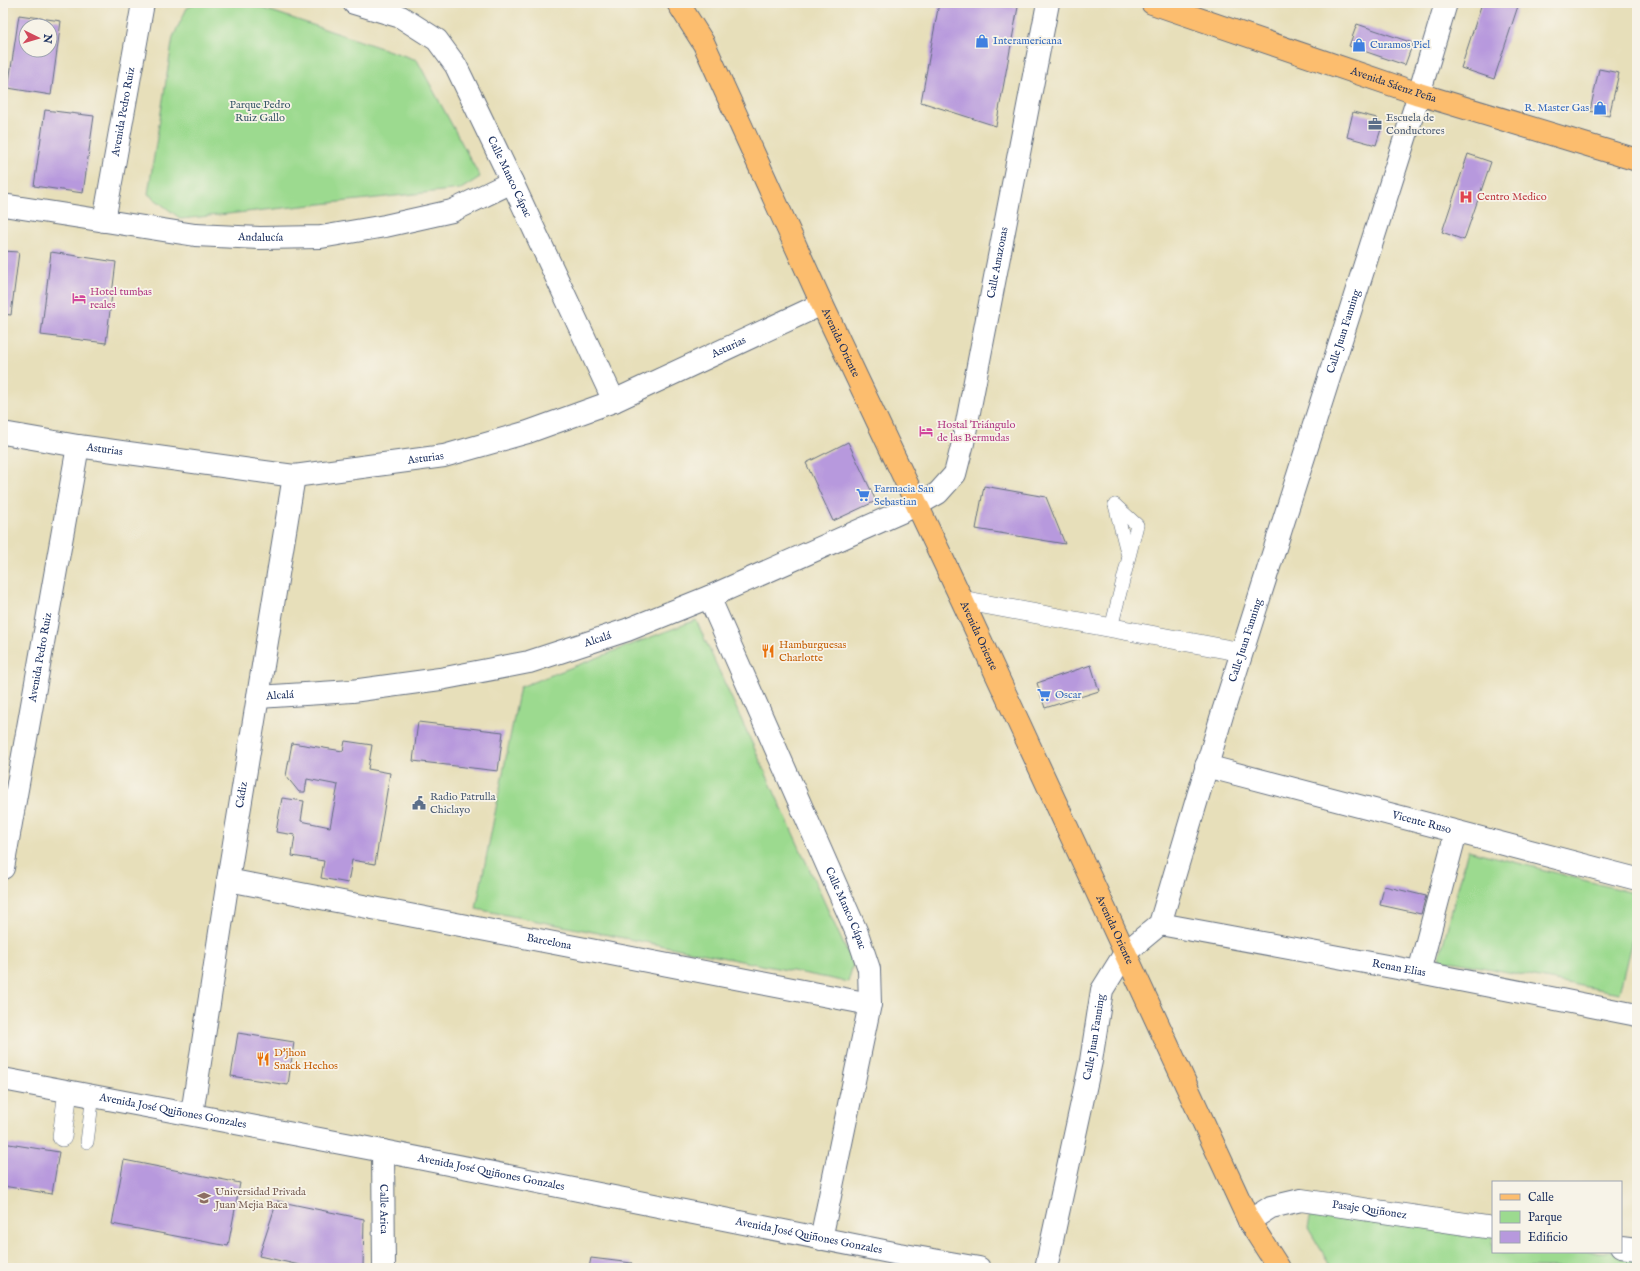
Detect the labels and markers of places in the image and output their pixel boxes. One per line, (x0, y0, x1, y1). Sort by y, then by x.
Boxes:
shop icon: Interamericana (974, 33, 990, 49)
place label: Interamericana (993, 34, 1062, 48)
shop icon: Curamos Piel (1351, 37, 1367, 53)
place label: Curamos Piel (1370, 38, 1430, 52)
shop icon: R. Master Gas (1592, 100, 1608, 116)
place label: R. Master Gas (1524, 101, 1589, 115)
place label: Escuela de Conductores (1386, 111, 1445, 138)
office icon: Escuela de Conductores (1367, 116, 1383, 132)
hospital icon: Centro Medico (1458, 189, 1474, 205)
place label: Centro Medico (1477, 190, 1547, 204)
place label: Hotel tumbas reales (90, 285, 152, 312)
hotel icon: Hotel tumbas reales (71, 290, 87, 306)
place label: Hostal Triángulo de las Bermudas (937, 418, 1015, 445)
hotel icon: Hostal Triángulo de las Bermudas (918, 423, 934, 439)
place label: Farmacia San Sebastian (874, 482, 934, 509)
supermarket icon: Farmacia San Sebastian (855, 487, 871, 503)
place label: Hamburguesas Charlotte (779, 638, 847, 665)
restaurant icon: Hamburguesas Charlotte (760, 643, 776, 659)
supermarket icon: Oscar (1036, 687, 1052, 703)
place label: Oscar (1055, 688, 1082, 702)
place label: Radio Patrulla Chiclayo (430, 790, 496, 817)
public building icon: Radio Patrulla Chiclayo (411, 795, 427, 811)
place label: D'jhon Snack Hechos (274, 1046, 338, 1073)
restaurant icon: D'jhon Snack Hechos (255, 1051, 271, 1067)
place label: Universidad Privada Juan Mejia Baca (213, 1185, 306, 1212)
school or university icon: Universidad Privada Juan Mejia Baca (196, 1190, 212, 1206)

